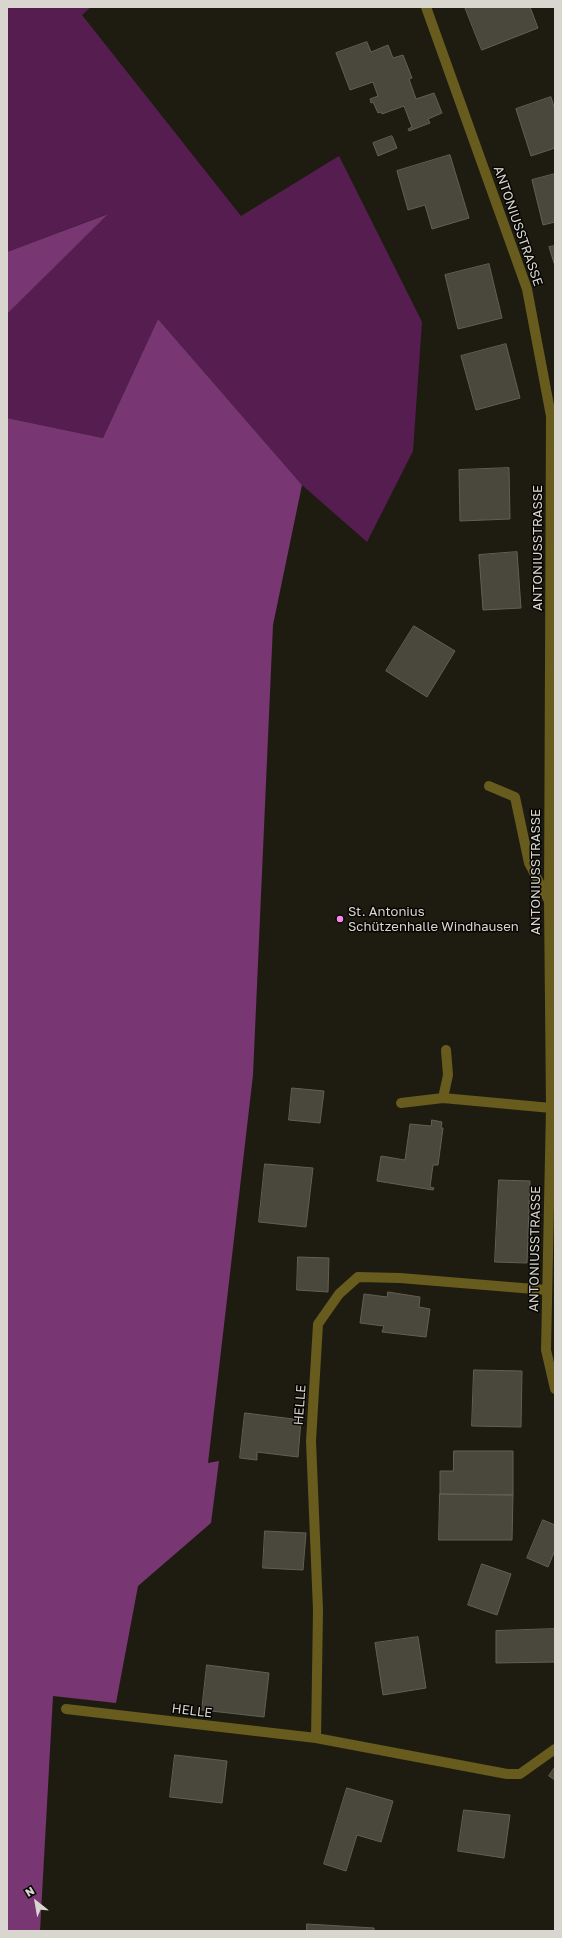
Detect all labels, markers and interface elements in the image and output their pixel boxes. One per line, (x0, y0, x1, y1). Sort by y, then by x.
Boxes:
street label: ANTONIUSSTRASSE (490, 164, 546, 288)
street label: ANTONIUSSTRASSE (530, 485, 546, 611)
street label: ANTONIUSSTRASSE (528, 809, 544, 935)
place label: St. Antonius Schützenhalle Windhausen (348, 904, 519, 935)
marker: St. Antonius Schützenhalle Windhausen (335, 914, 345, 924)
street label: ANTONIUSSTRASSE (526, 1186, 544, 1312)
street label: HELLE (291, 1384, 309, 1426)
street label: HELLE (171, 1701, 213, 1721)
north arrow (16, 1882, 56, 1922)
text: N (23, 1884, 36, 1899)

